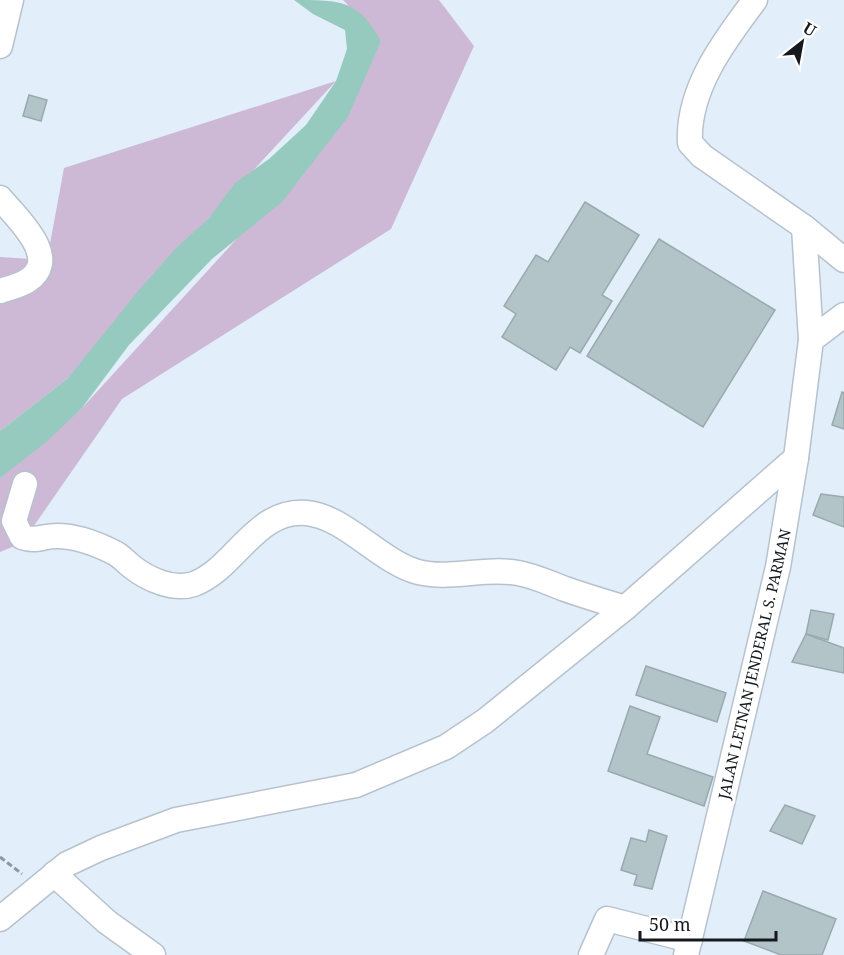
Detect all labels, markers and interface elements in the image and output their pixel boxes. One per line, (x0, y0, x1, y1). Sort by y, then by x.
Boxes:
north arrow (772, 12, 832, 72)
text: U (799, 17, 821, 42)
street label: JALAN LETNAN JENDERAL S. PARMAN (713, 526, 795, 802)
scale bar (640, 904, 776, 942)
text: 50 m (649, 912, 691, 936)

